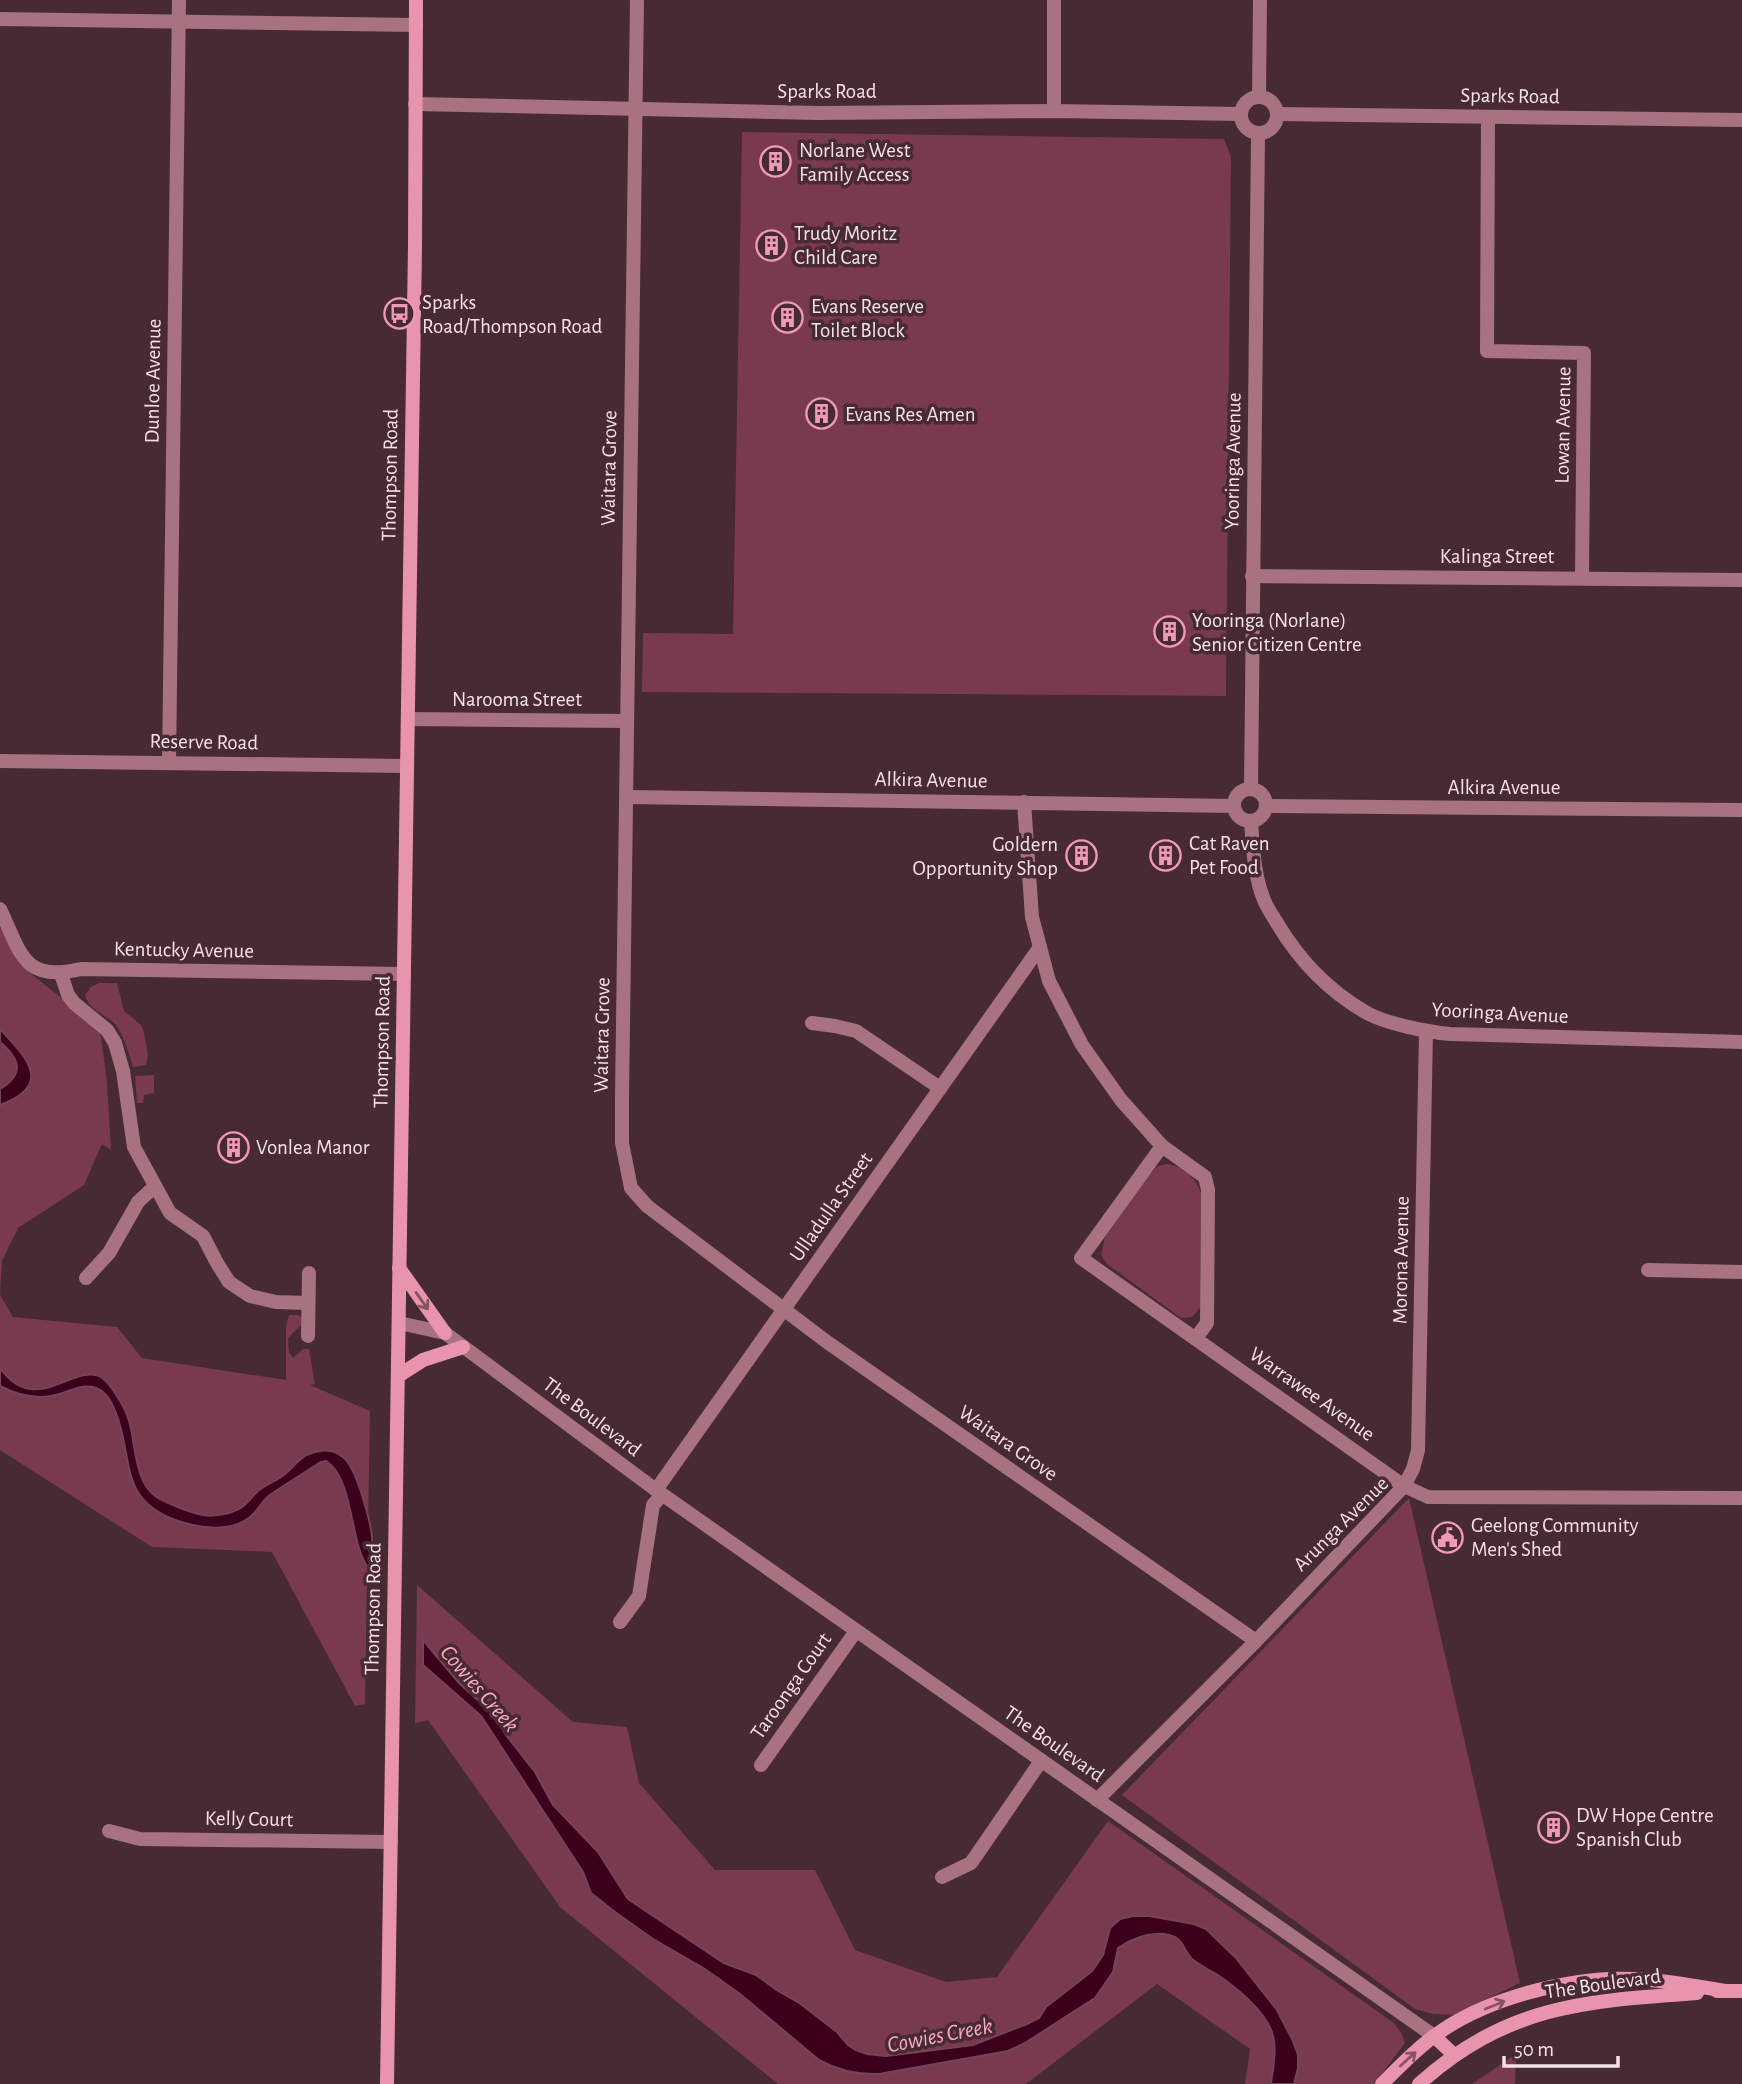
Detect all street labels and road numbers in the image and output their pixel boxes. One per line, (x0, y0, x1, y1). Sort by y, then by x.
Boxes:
street label: Sparks Road (777, 81, 877, 102)
street label: Sparks Road (1460, 85, 1560, 107)
street label: Dunloe Avenue (141, 318, 165, 444)
street label: Lowan Avenue (1551, 366, 1575, 484)
street label: Yooringa Avenue (1221, 392, 1245, 530)
street label: Thompson Road (378, 408, 402, 541)
street label: Waitara Grove (597, 410, 621, 526)
street label: Kalinga Street (1440, 546, 1555, 567)
street label: Narooma Street (452, 689, 582, 710)
street label: Reserve Road (150, 731, 259, 753)
street label: Alkira Avenue (874, 769, 988, 791)
street label: Alkira Avenue (1448, 777, 1560, 798)
street label: Kentucky Avenue (114, 938, 254, 962)
street label: Thompson Road (370, 975, 394, 1108)
street label: Waitara Grove (590, 977, 614, 1093)
street label: Yooringa Avenue (1431, 999, 1569, 1027)
street label: Ulladulla Street (786, 1148, 876, 1265)
street label: Morona Avenue (1389, 1196, 1413, 1324)
street label: Warrawee Avenue (1245, 1343, 1379, 1445)
street label: The Boulevard (539, 1373, 645, 1461)
street label: Waitara Grove (955, 1401, 1061, 1485)
street label: Arunga Avenue (1290, 1473, 1392, 1575)
street label: Thompson Road (361, 1542, 385, 1675)
street label: Taroonga Court (747, 1629, 835, 1743)
street label: The Boulevard (1000, 1702, 1108, 1786)
street label: Kelly Court (205, 1808, 294, 1830)
street label: The Boulevard (1544, 1965, 1662, 2003)

